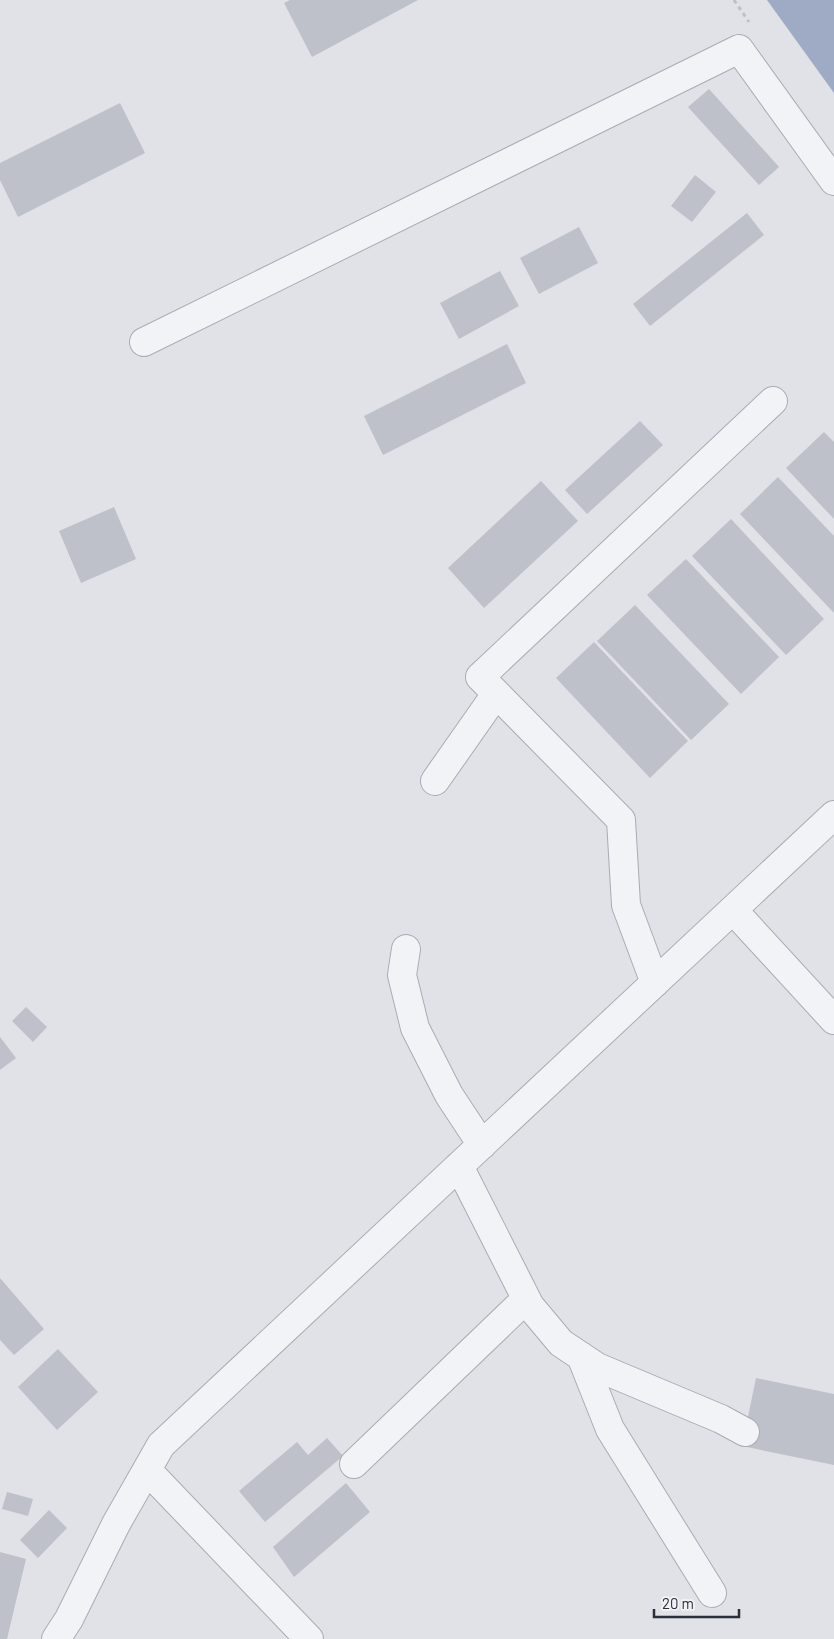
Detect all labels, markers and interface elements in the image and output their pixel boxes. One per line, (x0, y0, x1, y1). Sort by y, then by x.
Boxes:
scale bar (654, 1586, 739, 1618)
text: 20 m (662, 1594, 694, 1612)

